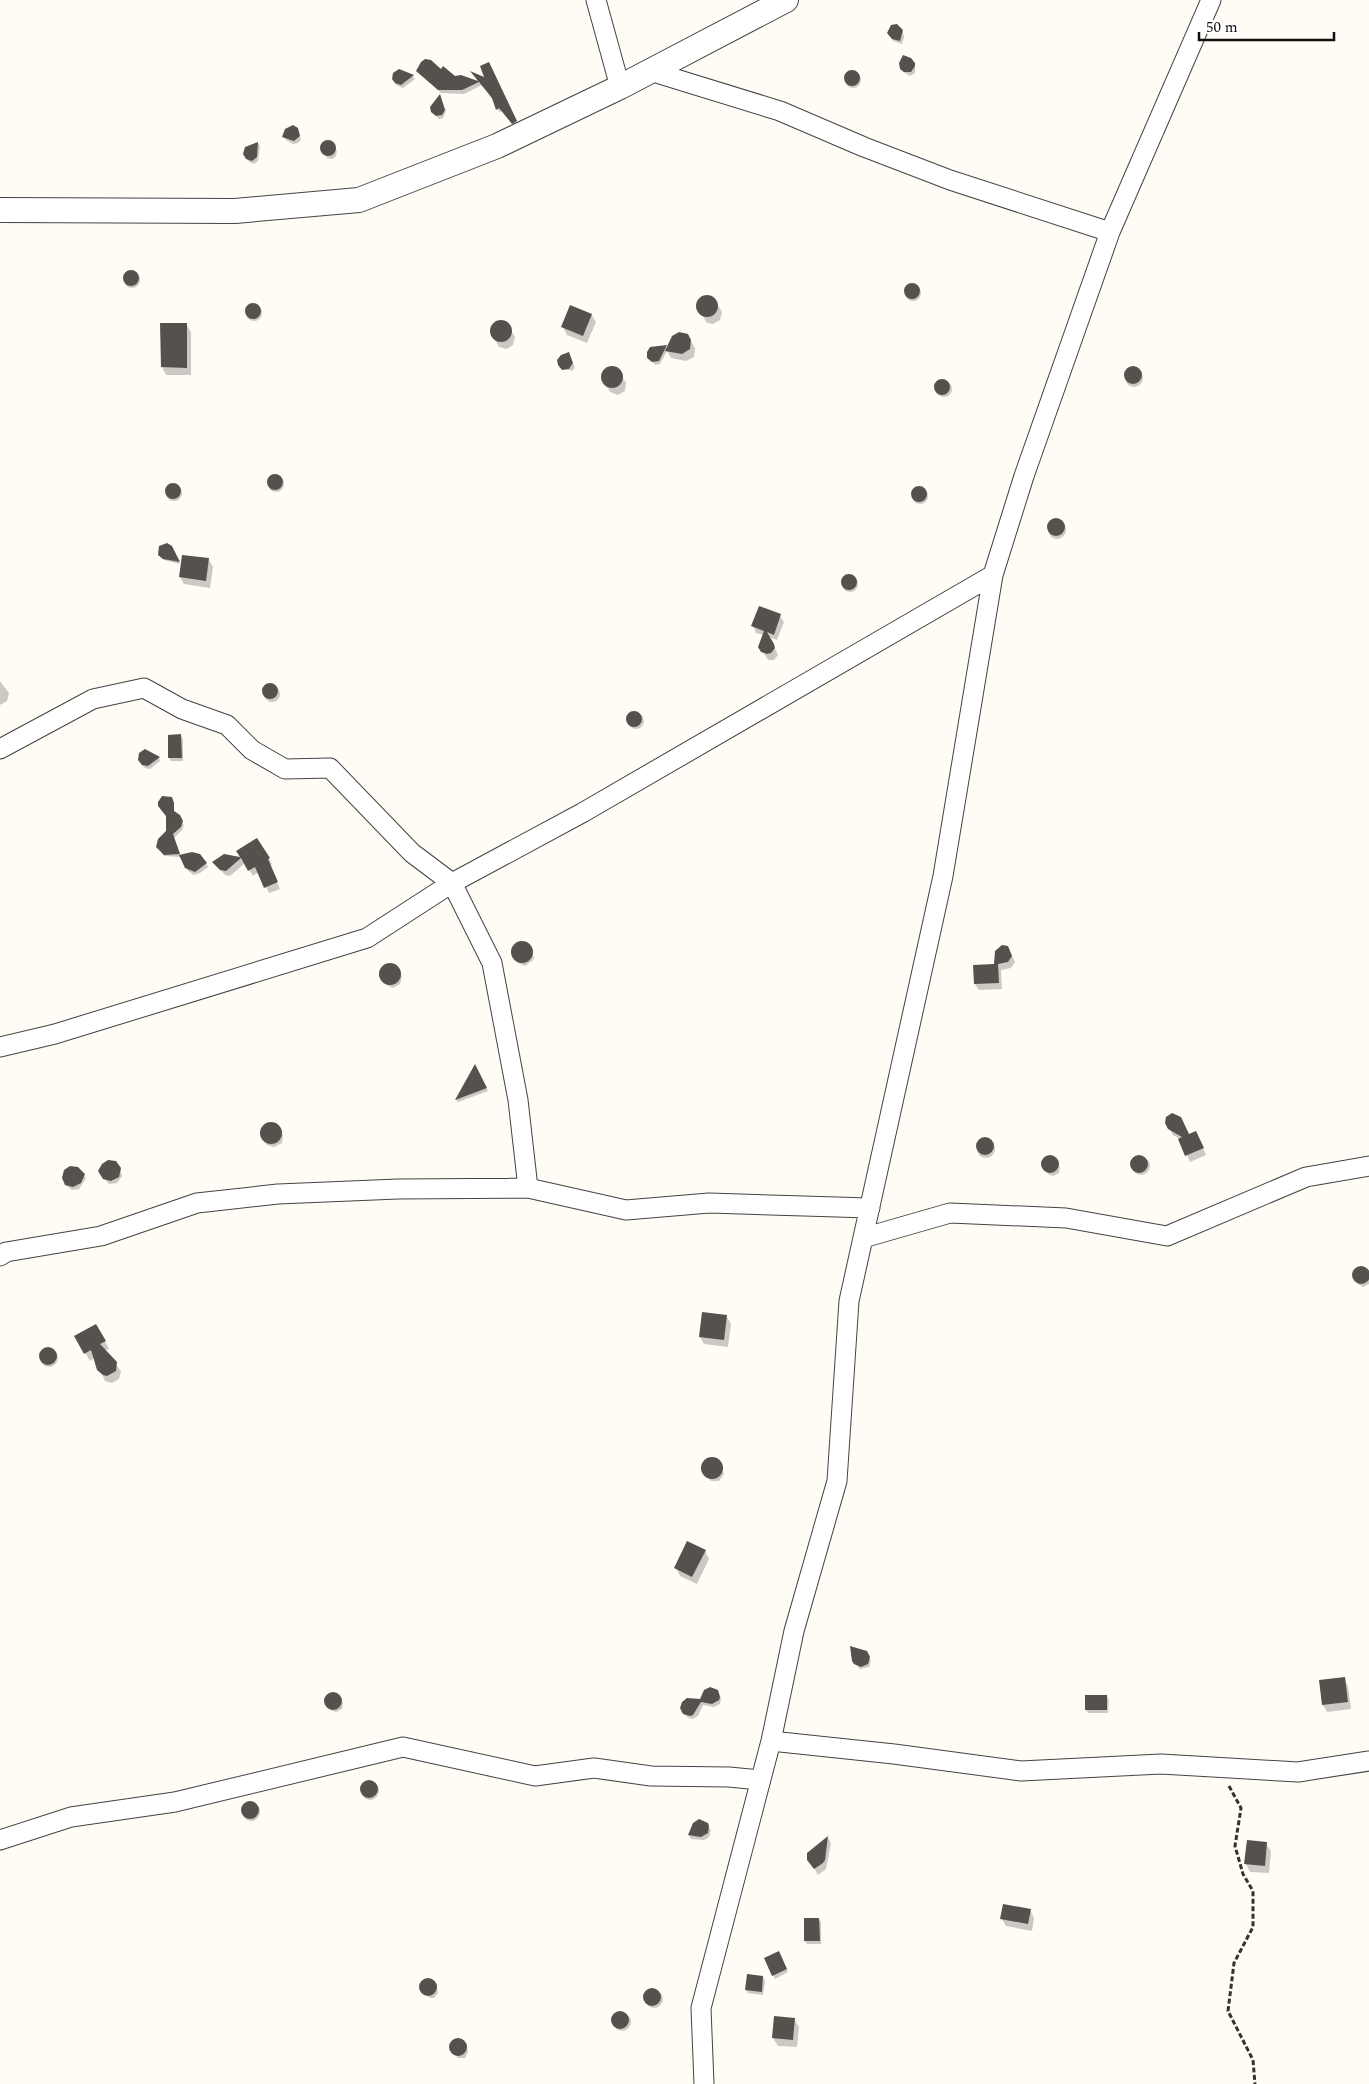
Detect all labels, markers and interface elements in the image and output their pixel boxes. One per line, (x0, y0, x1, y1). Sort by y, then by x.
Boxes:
scale bar (1199, 10, 1334, 42)
text: 50 m (1206, 16, 1238, 39)

